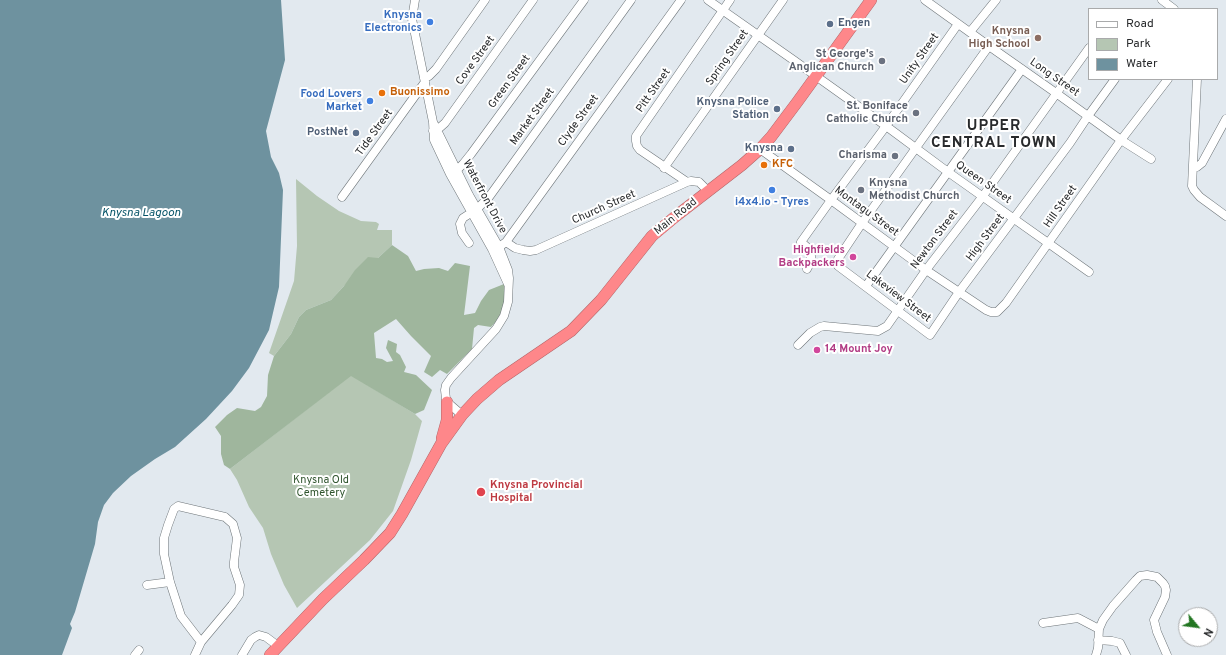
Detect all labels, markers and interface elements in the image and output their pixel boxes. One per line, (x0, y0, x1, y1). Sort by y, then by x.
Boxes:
legend (1088, 8, 1218, 80)
place label: Knysna Electronics (365, 9, 422, 35)
text: Road (1126, 16, 1154, 32)
marker: Knysna Electronics (425, 17, 435, 27)
place label: Engen (838, 17, 870, 31)
marker: Engen (825, 19, 835, 29)
place label: Knysna High School (969, 25, 1030, 51)
street label: Spring Street (704, 28, 752, 88)
street label: Unity Street (898, 31, 942, 87)
marker: Knysna High School (1033, 33, 1043, 43)
street label: Cove Street (454, 34, 498, 88)
text: Park (1126, 36, 1151, 52)
place label: St George's Anglican Church (789, 48, 874, 74)
street label: Green Street (486, 53, 534, 111)
marker: St George's Anglican Church (877, 56, 887, 66)
street label: Long Street (1027, 56, 1081, 100)
text: Water (1126, 56, 1158, 72)
street label: Pitt Street (634, 66, 674, 116)
place label: Buonissimo (390, 86, 450, 100)
street label: Market Street (508, 86, 558, 148)
place label: Food Lovers Market (300, 88, 362, 114)
marker: Buonissimo (377, 88, 387, 98)
street label: Clyde Street (556, 93, 602, 149)
marker: Food Lovers Market (365, 96, 375, 106)
place label: Knysna Police Station (696, 96, 769, 122)
place label: St. Boniface Catholic Church (826, 100, 908, 126)
marker: Knysna Police Station (772, 104, 782, 114)
street label: Tide Street (354, 107, 396, 159)
marker: St. Boniface Catholic Church (911, 108, 921, 118)
district label: UPPER CENTRAL TOWN (931, 118, 1057, 153)
place label: PostNet (307, 126, 348, 140)
marker: PostNet (351, 128, 361, 138)
place label: Knysna (745, 142, 783, 156)
marker: Knysna (786, 144, 796, 154)
place label: Charisma (838, 149, 887, 163)
marker: Charisma (890, 151, 900, 161)
street label: Waterfront Drive (459, 158, 509, 236)
place label: KFC (772, 158, 793, 172)
street label: Queen Street (952, 159, 1014, 207)
marker: KFC (759, 160, 769, 170)
place label: Knysna Methodist Church (869, 177, 960, 203)
street label: Hill Street (1042, 183, 1080, 231)
street label: Montagu Street (831, 184, 901, 240)
marker: i4x4.io - Tyres (767, 185, 777, 195)
marker: Knysna Methodist Church (856, 185, 866, 195)
street label: Church Street (570, 188, 638, 228)
street label: Main Road (652, 196, 700, 238)
place label: i4x4.io - Tyres (735, 196, 809, 210)
water label: Knysna Lagoon (101, 207, 181, 221)
street label: Newton Street (908, 208, 962, 272)
street label: High Street (964, 212, 1008, 264)
place label: Highfields Backpackers (779, 244, 845, 270)
marker: Highfields Backpackers (848, 252, 858, 262)
street label: Lakeview Street (863, 268, 933, 326)
place label: 14 Mount Joy (825, 343, 893, 357)
marker: 14 Mount Joy (812, 345, 822, 355)
park label: Knysna Old Cemetery (293, 474, 349, 500)
place label: Knysna Provincial Hospital (490, 479, 583, 505)
marker: Knysna Provincial Hospital (475, 486, 487, 498)
north arrow (1178, 607, 1218, 647)
text: N (1200, 625, 1216, 639)

